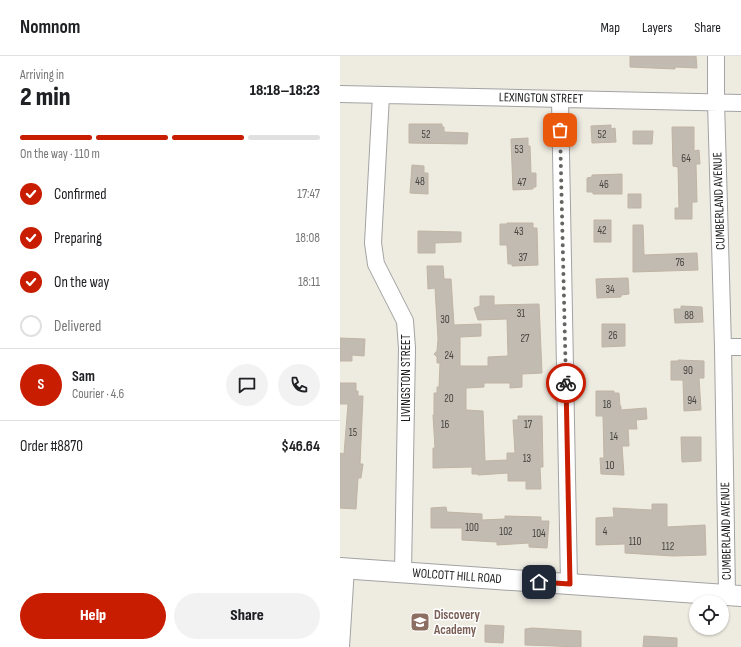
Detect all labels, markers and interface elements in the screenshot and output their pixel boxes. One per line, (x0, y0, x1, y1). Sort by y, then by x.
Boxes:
text: Nomnom (20, 16, 80, 39)
text: Map (600, 19, 620, 36)
text: Layers (642, 19, 672, 36)
text: Share (694, 19, 721, 36)
text: Arriving in (20, 67, 64, 83)
text: 18:18–18:23 (250, 81, 320, 100)
text: 2 min (20, 82, 70, 113)
street label: LEXINGTON STREET (499, 89, 583, 107)
pin (543, 113, 577, 147)
icon: bag (549, 119, 571, 141)
house number: 52 (422, 128, 431, 141)
house number: 52 (598, 128, 607, 141)
house number: 53 (514, 143, 524, 156)
text: On the way · 110 m (20, 146, 100, 162)
house number: 64 (681, 152, 691, 165)
street label: CUMBERLAND AVENUE (709, 152, 729, 250)
house number: 48 (415, 175, 425, 188)
house number: 47 (518, 176, 527, 189)
house number: 46 (599, 178, 609, 191)
icon: check (20, 183, 42, 205)
text: Confirmed (54, 185, 107, 204)
text: 17:47 (297, 186, 320, 202)
house number: 42 (597, 224, 607, 237)
house number: 43 (514, 225, 524, 238)
icon: check (20, 227, 42, 249)
text: Preparing (54, 229, 102, 248)
text: 18:08 (296, 230, 320, 246)
house number: 37 (518, 251, 528, 264)
house number: 76 (675, 256, 685, 269)
icon: check (20, 271, 42, 293)
text: On the way (54, 273, 109, 292)
text: 18:11 (298, 274, 320, 290)
house number: 34 (605, 283, 615, 296)
house number: 31 (517, 307, 525, 320)
house number: 88 (684, 309, 694, 322)
house number: 30 (440, 313, 450, 326)
text: Delivered (54, 317, 101, 336)
house number: 26 (608, 329, 618, 342)
house number: 27 (521, 332, 530, 345)
street label: LIVINGSTON STREET (398, 334, 414, 422)
house number: 24 (444, 349, 454, 362)
courier (546, 363, 586, 403)
button: chat (226, 364, 268, 406)
button: phone (278, 364, 320, 406)
house number: 90 (683, 364, 693, 377)
text: Sam (72, 367, 95, 386)
icon: bike (555, 372, 577, 394)
text: S (38, 375, 44, 394)
text: Courier · 4.6 (72, 386, 124, 402)
house number: 20 (444, 392, 454, 405)
house number: 94 (687, 394, 697, 407)
house number: 18 (603, 398, 612, 411)
house number: 16 (441, 418, 450, 431)
house number: 17 (524, 418, 533, 431)
house number: 15 (349, 426, 357, 439)
house number: 14 (610, 430, 619, 443)
text: Order #8870 (20, 437, 83, 456)
text: $46.64 (281, 437, 320, 456)
house number: 13 (523, 452, 532, 465)
house number: 10 (606, 459, 614, 472)
street label: CUMBERLAND AVENUE (717, 482, 735, 580)
house number: 100 (465, 521, 479, 534)
house number: 102 (499, 525, 513, 538)
house number: 4 (603, 525, 608, 538)
house number: 104 (532, 527, 546, 540)
house number: 110 (629, 535, 641, 548)
house number: 112 (662, 540, 675, 553)
street label: WOLCOTT HILL ROAD (412, 565, 502, 587)
pin (522, 565, 556, 599)
icon: home (528, 571, 550, 593)
button: Help (20, 593, 166, 639)
button: Share (174, 593, 320, 639)
map controls (689, 595, 729, 635)
button: locate (689, 595, 729, 635)
place label: Discovery Academy (433, 607, 480, 638)
school or university icon: Discovery Academy (409, 611, 431, 633)

